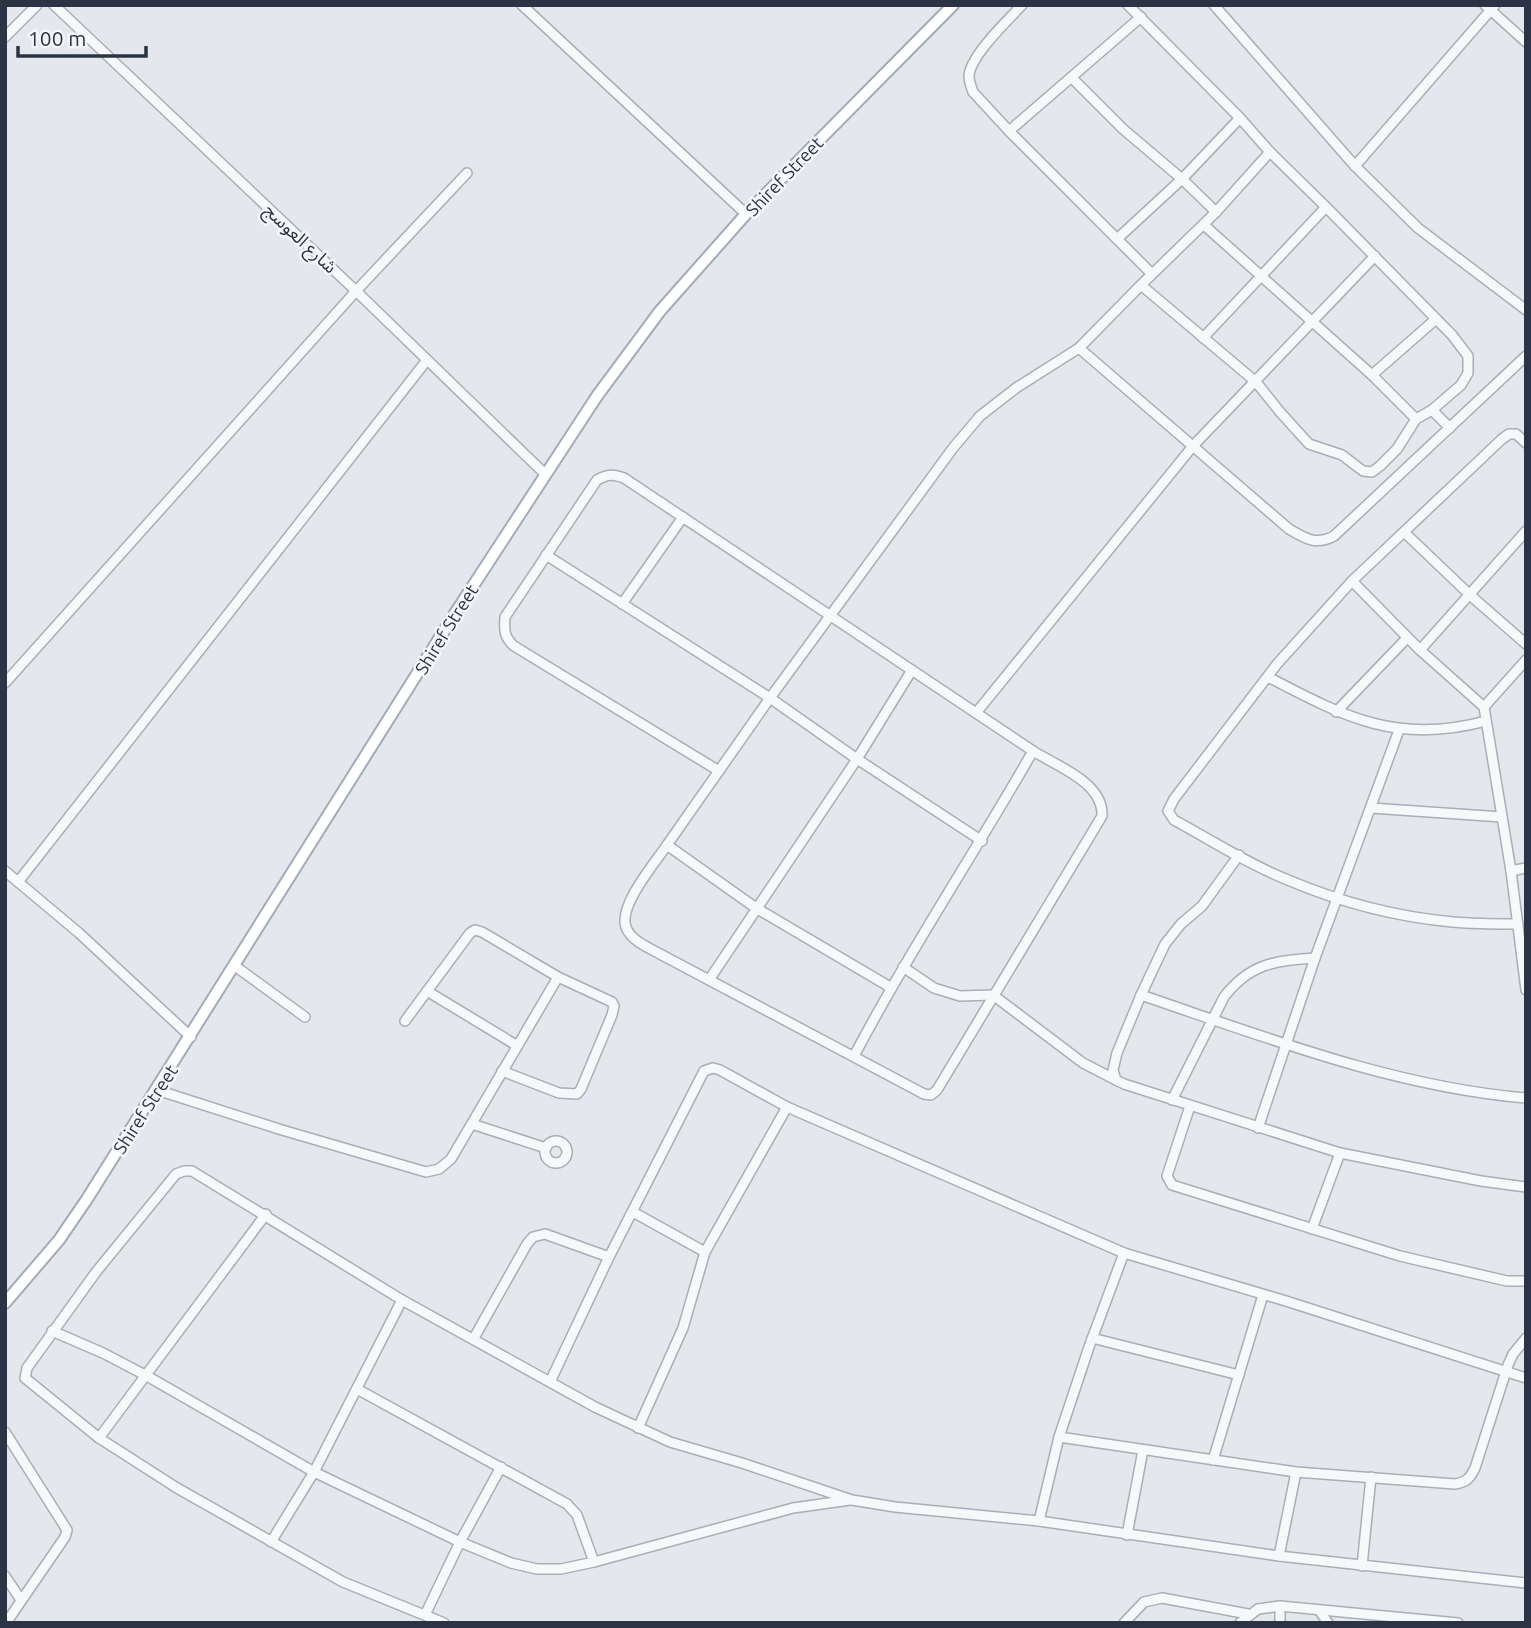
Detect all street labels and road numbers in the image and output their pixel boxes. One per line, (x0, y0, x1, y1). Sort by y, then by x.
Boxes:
street label: Shiref Street (741, 132, 827, 220)
street label: شارع العوسج (257, 199, 341, 280)
street label: Shiref Street (410, 580, 482, 678)
street label: Shiref Street (109, 1061, 181, 1157)

